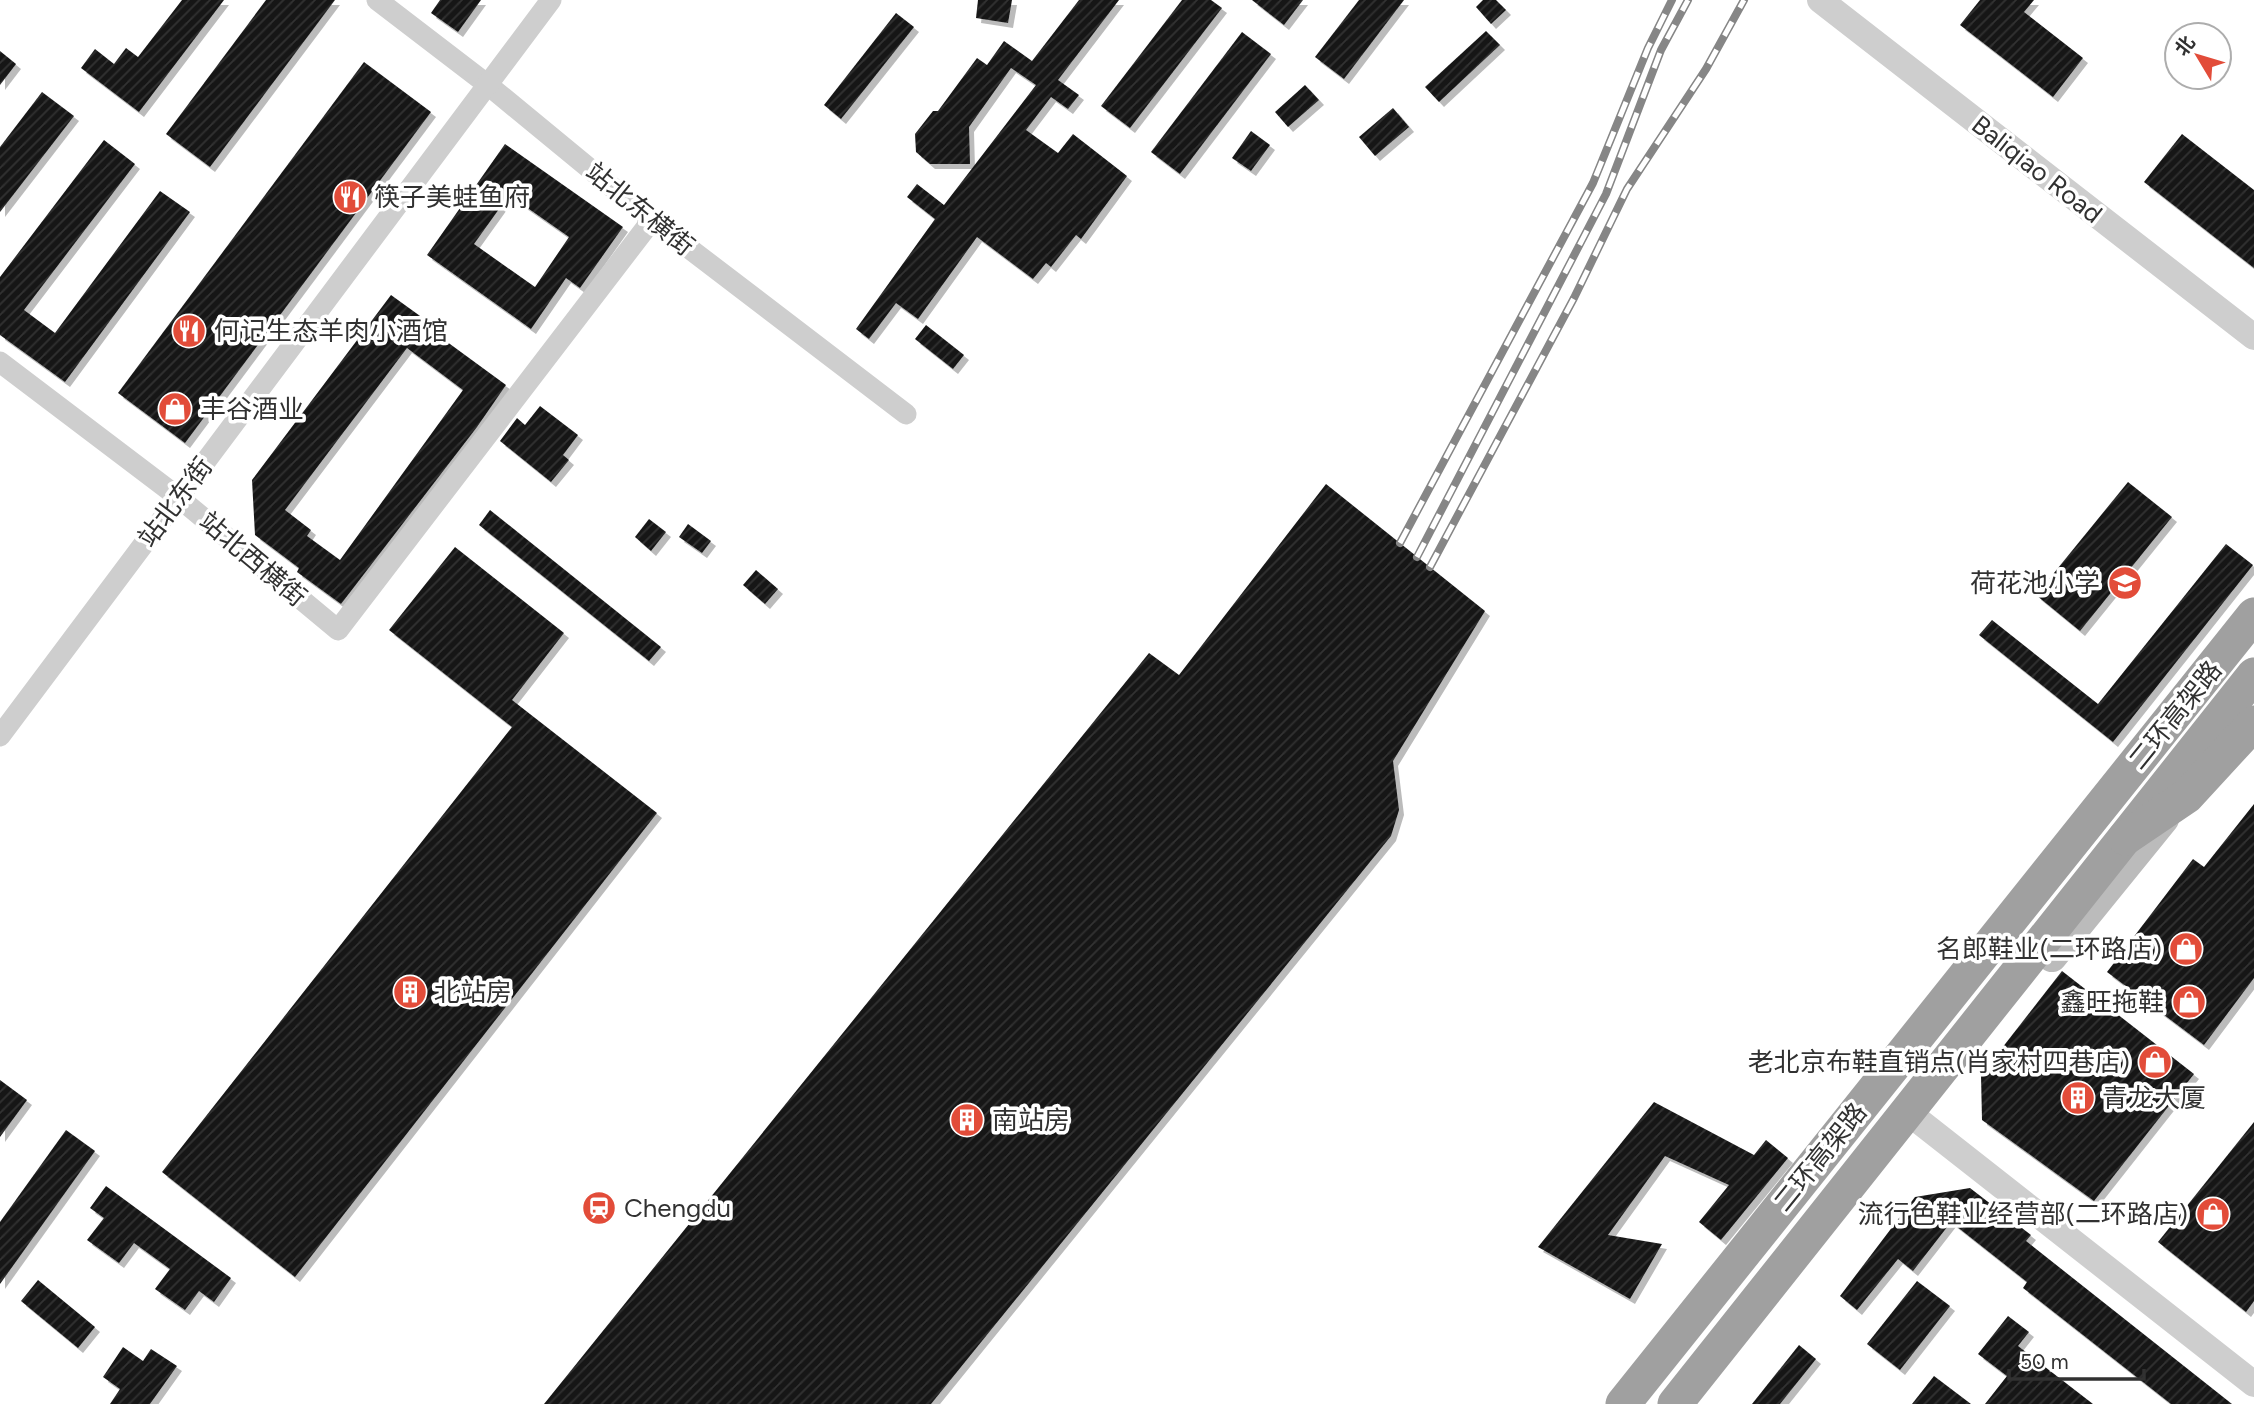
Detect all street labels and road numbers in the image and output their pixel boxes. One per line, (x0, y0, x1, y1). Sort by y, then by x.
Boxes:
street label: Baliqiao Road (1965, 108, 2109, 230)
street label: 站北东横街 (579, 156, 701, 262)
street label: 站北东街 (131, 451, 219, 553)
street label: 站北西横街 (193, 505, 313, 613)
street label: 二环高架路 (2122, 654, 2228, 776)
street label: 二环高架路 (1767, 1096, 1873, 1218)

